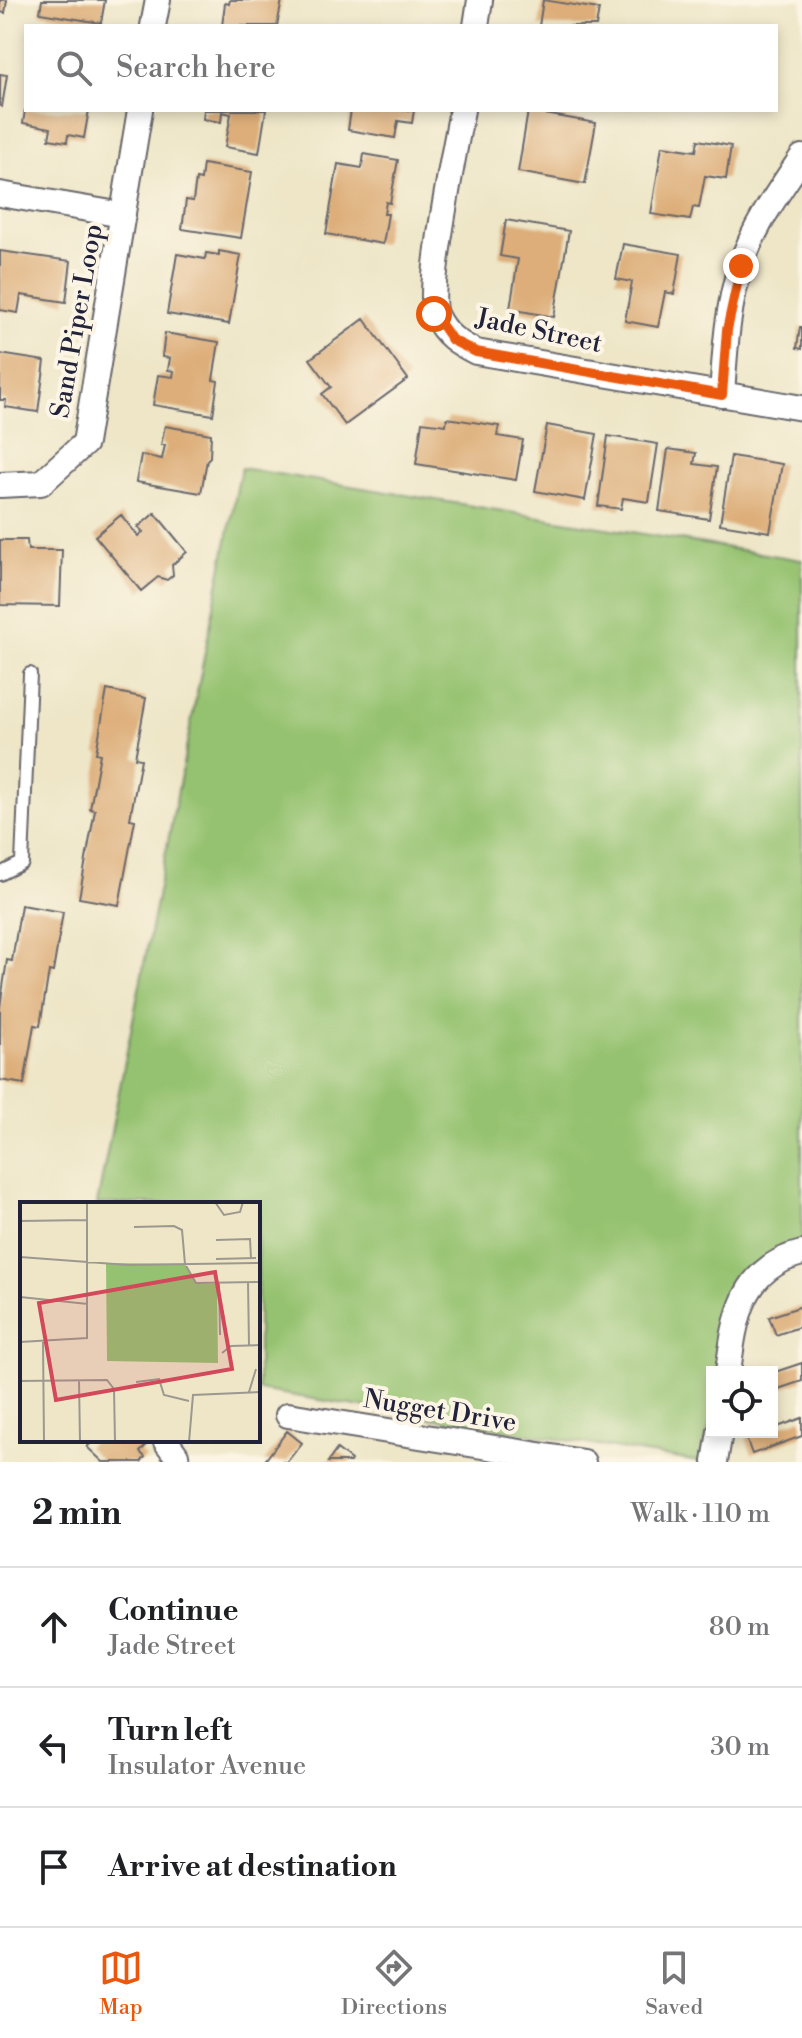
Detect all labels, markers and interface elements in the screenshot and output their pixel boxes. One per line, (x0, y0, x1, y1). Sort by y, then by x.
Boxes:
search box (24, 24, 778, 112)
icon: search (52, 46, 96, 90)
text: Search here (116, 49, 276, 87)
street label: Sand Piper Loop (44, 222, 110, 420)
route end (723, 248, 759, 284)
route start (416, 296, 452, 332)
street label: Jade Street (472, 302, 605, 360)
inset map (20, 1202, 260, 1442)
map controls (706, 1366, 778, 1438)
button: locate (706, 1366, 778, 1438)
street label: Nugget Drive (361, 1383, 519, 1439)
text: 2 min (32, 1493, 121, 1535)
text: Walk · 110 m (631, 1498, 770, 1530)
text: Continue (108, 1592, 239, 1630)
icon: ahead (32, 1605, 76, 1649)
text: 80 m (709, 1611, 770, 1643)
text: Jade Street (108, 1630, 236, 1662)
text: Turn left (108, 1712, 232, 1750)
icon: left (32, 1725, 76, 1769)
text: 30 m (710, 1731, 770, 1763)
text: Insulator Avenue (108, 1750, 306, 1782)
icon: arrive (32, 1845, 76, 1889)
text: Arrive at destination (108, 1848, 397, 1886)
tab: Map (99, 1946, 143, 2021)
tab: Directions (341, 1946, 447, 2021)
tab: Saved (645, 1946, 703, 2021)

